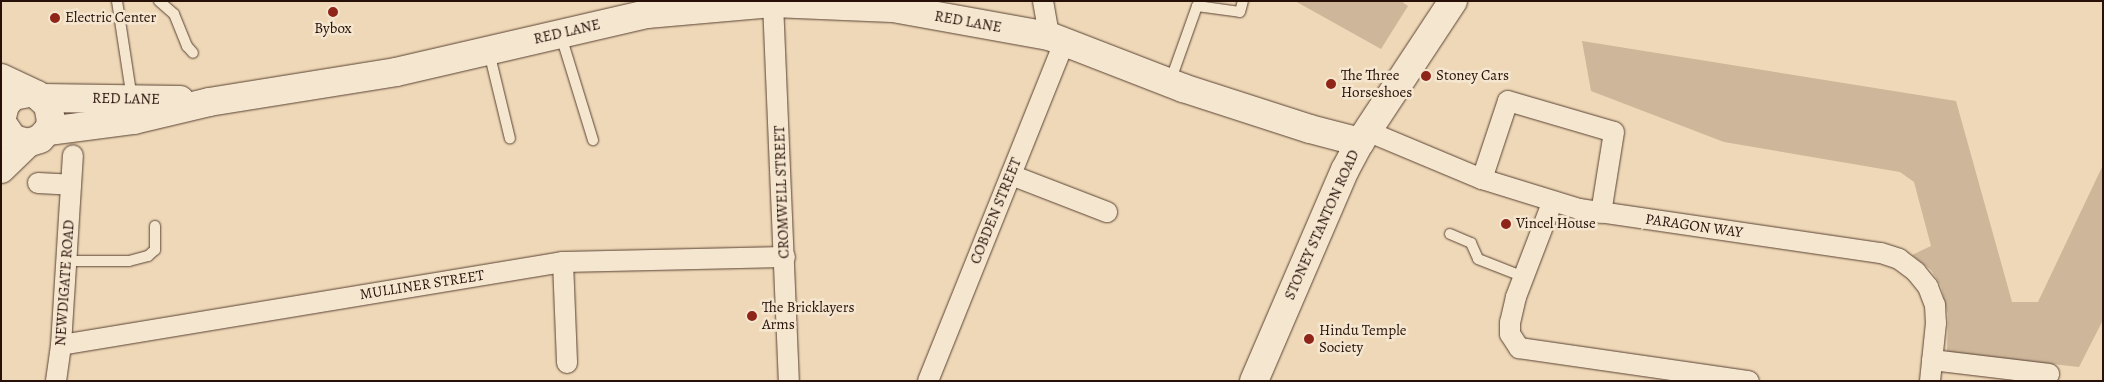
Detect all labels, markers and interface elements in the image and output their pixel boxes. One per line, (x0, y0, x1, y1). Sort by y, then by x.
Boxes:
marker: Bybox (327, 6, 339, 18)
street label: RED LANE (933, 7, 1003, 37)
place label: Electric Center (65, 9, 156, 27)
marker: Electric Center (49, 12, 61, 24)
street label: RED LANE (532, 16, 602, 48)
place label: Bybox (314, 20, 352, 38)
place label: The Three Horseshoes (1341, 66, 1412, 101)
place label: Stoney Cars (1436, 67, 1509, 85)
marker: Stoney Cars (1420, 70, 1432, 82)
marker: The Three Horseshoes (1325, 78, 1337, 90)
street label: RED LANE (92, 89, 160, 109)
street label: CROMWELL STREET (771, 125, 793, 259)
street label: STONEY STANTON ROAD (1281, 147, 1363, 303)
street label: COBDEN STREET (967, 155, 1025, 267)
street label: PARAGON WAY (1644, 210, 1744, 242)
place label: Vincel House (1516, 215, 1596, 233)
marker: Vincel House (1500, 218, 1512, 230)
street label: NEWDIGATE ROAD (52, 219, 78, 347)
street label: MULLINER STREET (358, 266, 486, 304)
place label: The Bricklayers Arms (762, 298, 854, 333)
marker: The Bricklayers Arms (746, 310, 758, 322)
place label: Hindu Temple Society (1319, 321, 1407, 356)
marker: Hindu Temple Society (1303, 333, 1315, 345)

